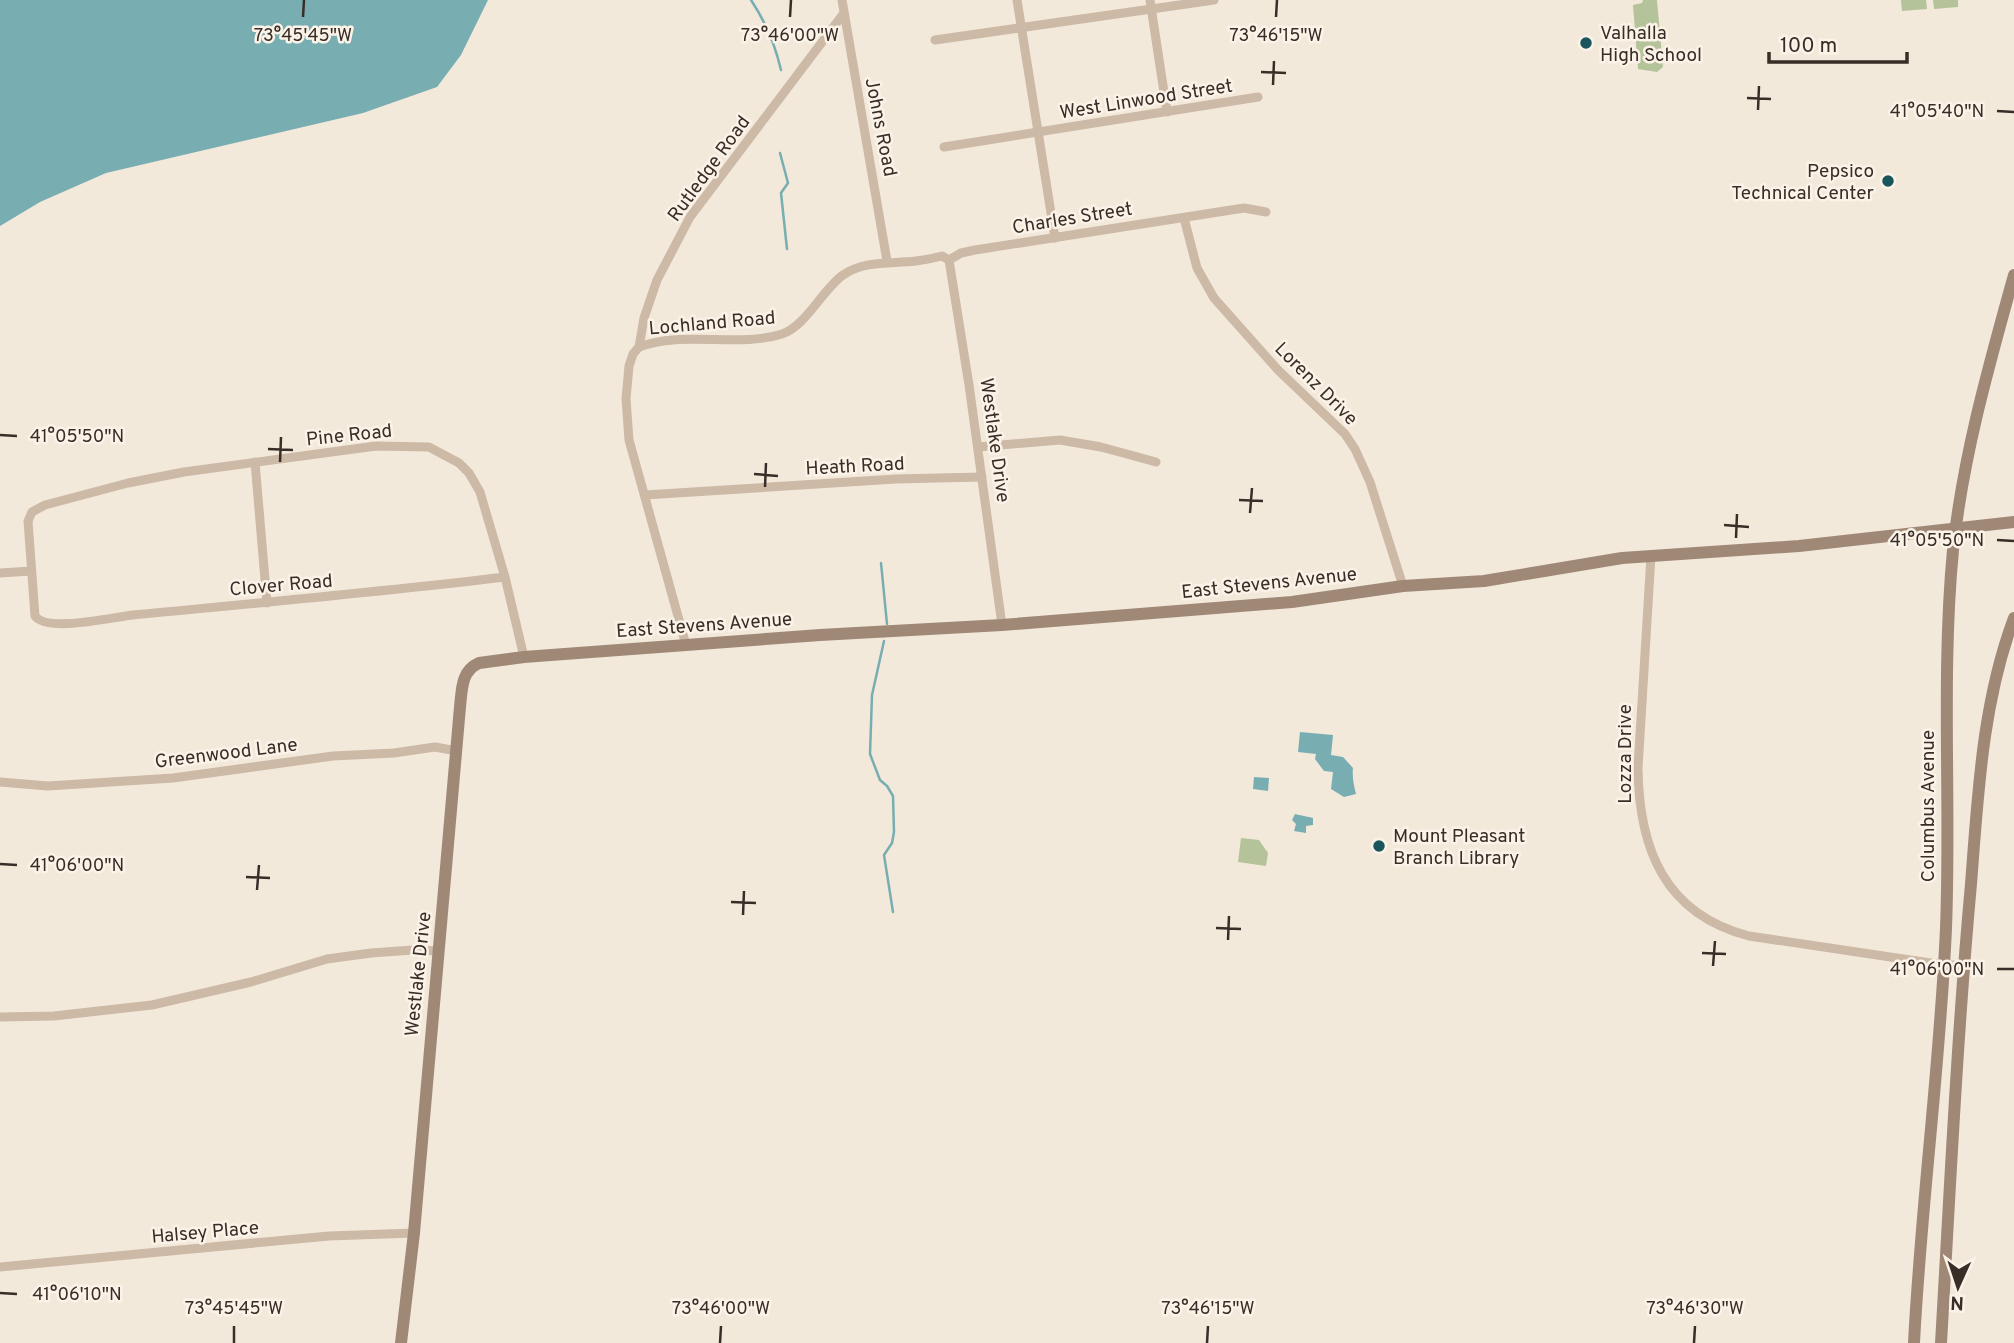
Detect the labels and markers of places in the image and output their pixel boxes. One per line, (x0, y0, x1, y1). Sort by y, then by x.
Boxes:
place label: Valhalla High School (1600, 22, 1702, 68)
marker: Valhalla High School (1578, 35, 1594, 51)
place label: Pepsico Technical Center (1731, 160, 1875, 206)
marker: Pepsico Technical Center (1880, 173, 1896, 189)
place label: Mount Pleasant Branch Library (1393, 825, 1525, 871)
marker: Mount Pleasant Branch Library (1371, 838, 1387, 854)

